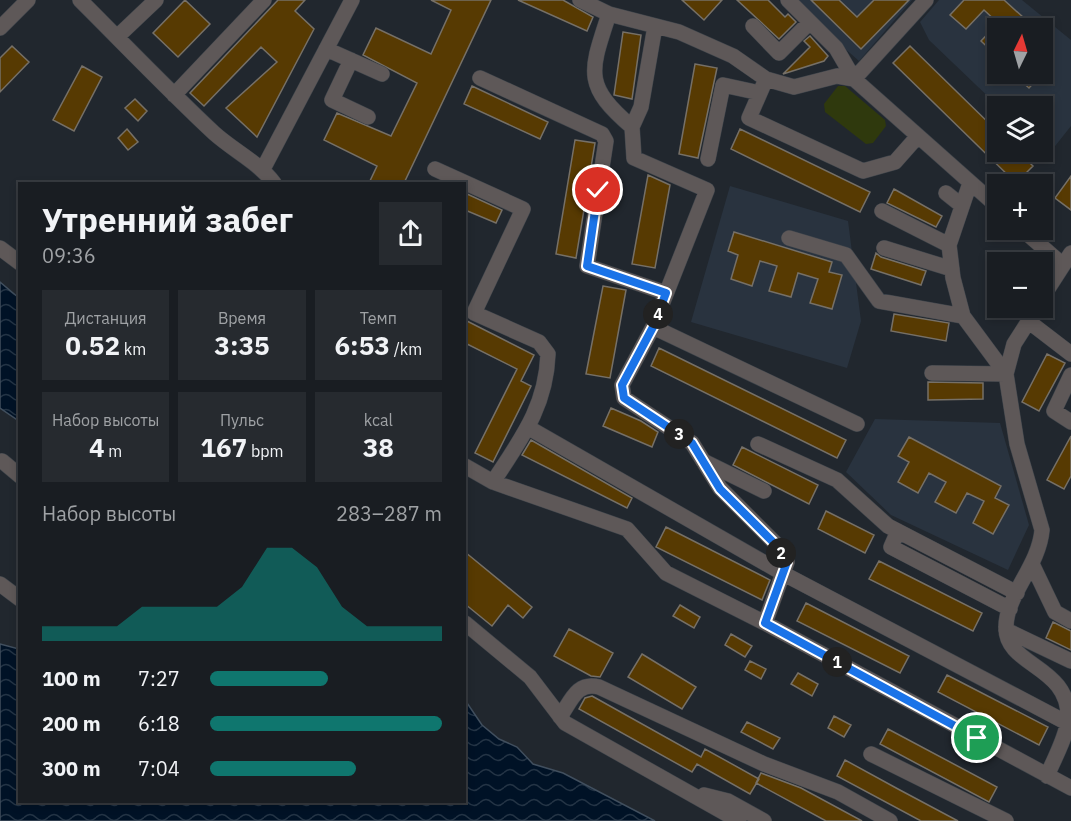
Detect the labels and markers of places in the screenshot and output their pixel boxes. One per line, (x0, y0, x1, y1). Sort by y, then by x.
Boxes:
pin (572, 164, 623, 215)
pin: 4 (643, 299, 673, 329)
pin: 3 (664, 419, 694, 449)
pin: 2 (766, 538, 796, 568)
pin: 1 (822, 647, 852, 677)
pin (951, 712, 1002, 763)

